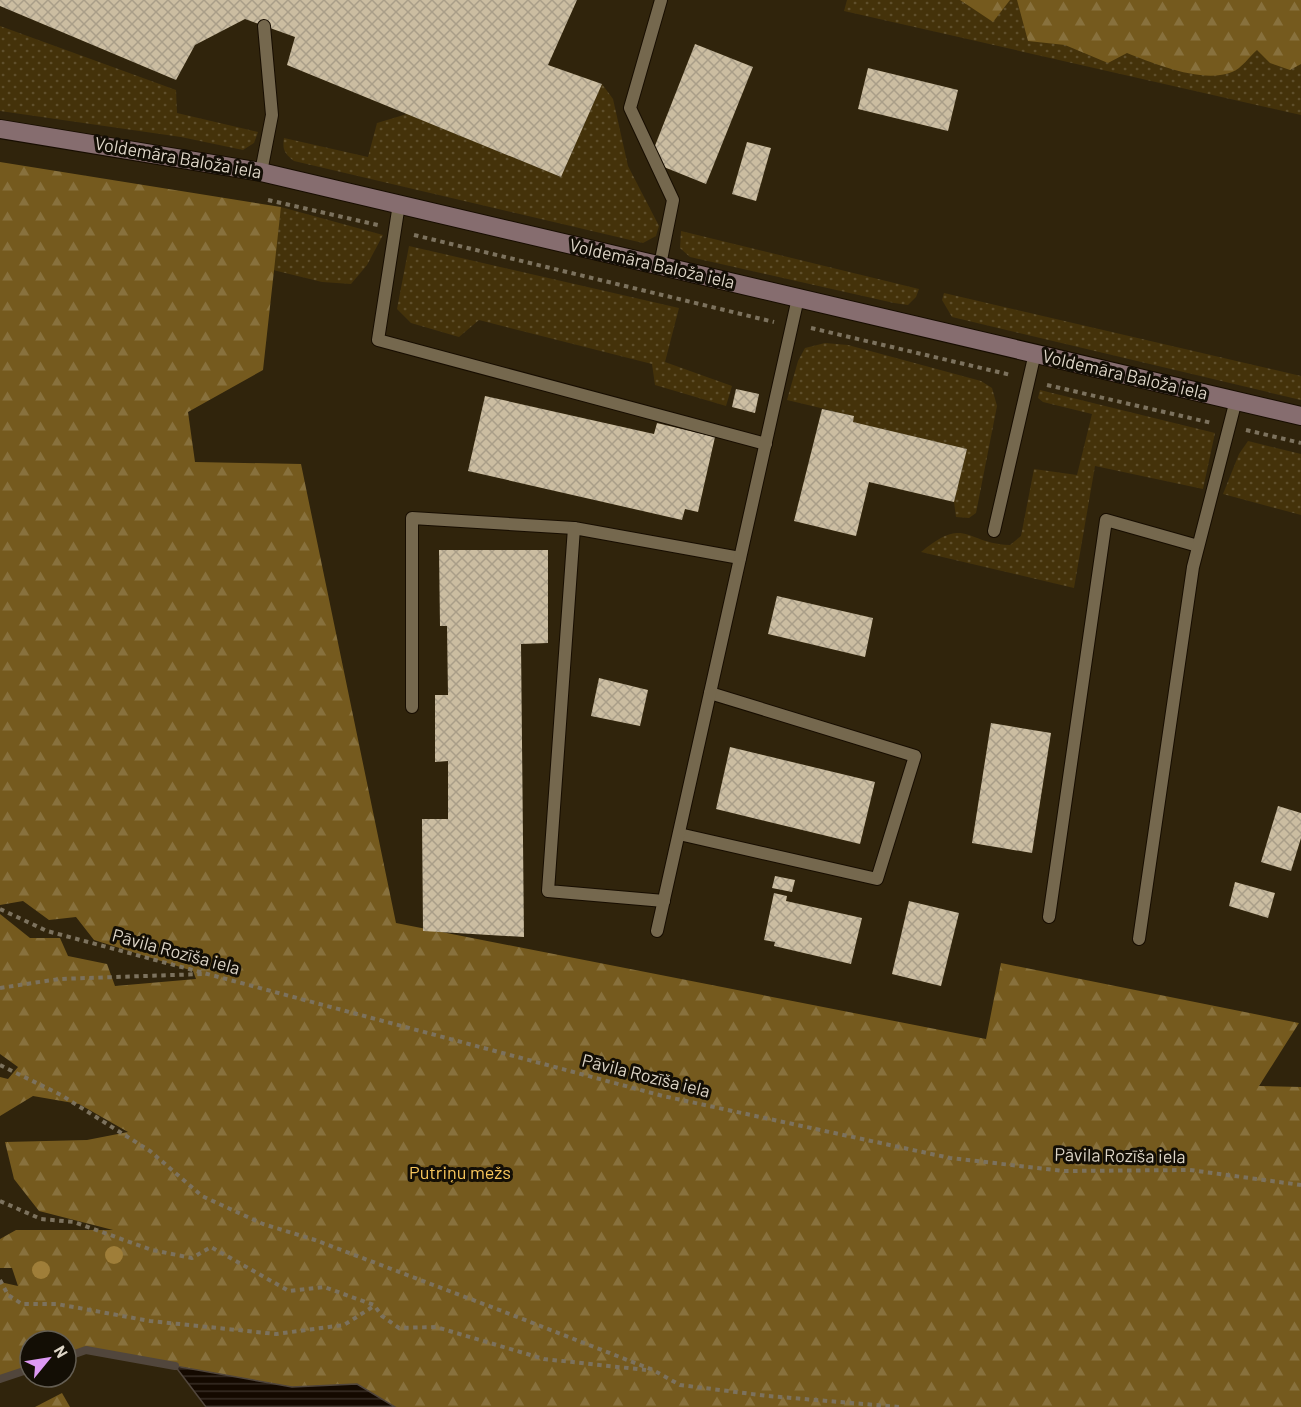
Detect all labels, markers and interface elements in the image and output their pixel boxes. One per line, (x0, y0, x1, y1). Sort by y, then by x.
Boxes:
street label: Voldemāra Baloža iela (93, 131, 263, 183)
street label: Voldemāra Baloža iela (567, 233, 737, 293)
street label: Voldemāra Baloža iela (1040, 344, 1210, 404)
street label: Pāvila Rozīša iela (110, 923, 243, 979)
street label: Pāvila Rozīša iela (580, 1048, 713, 1102)
street label: Pāvila Rozīša iela (1054, 1143, 1186, 1167)
park label: Putriņu mežs (409, 1161, 511, 1183)
north arrow (18, 1329, 78, 1389)
text: N (51, 1342, 72, 1361)

